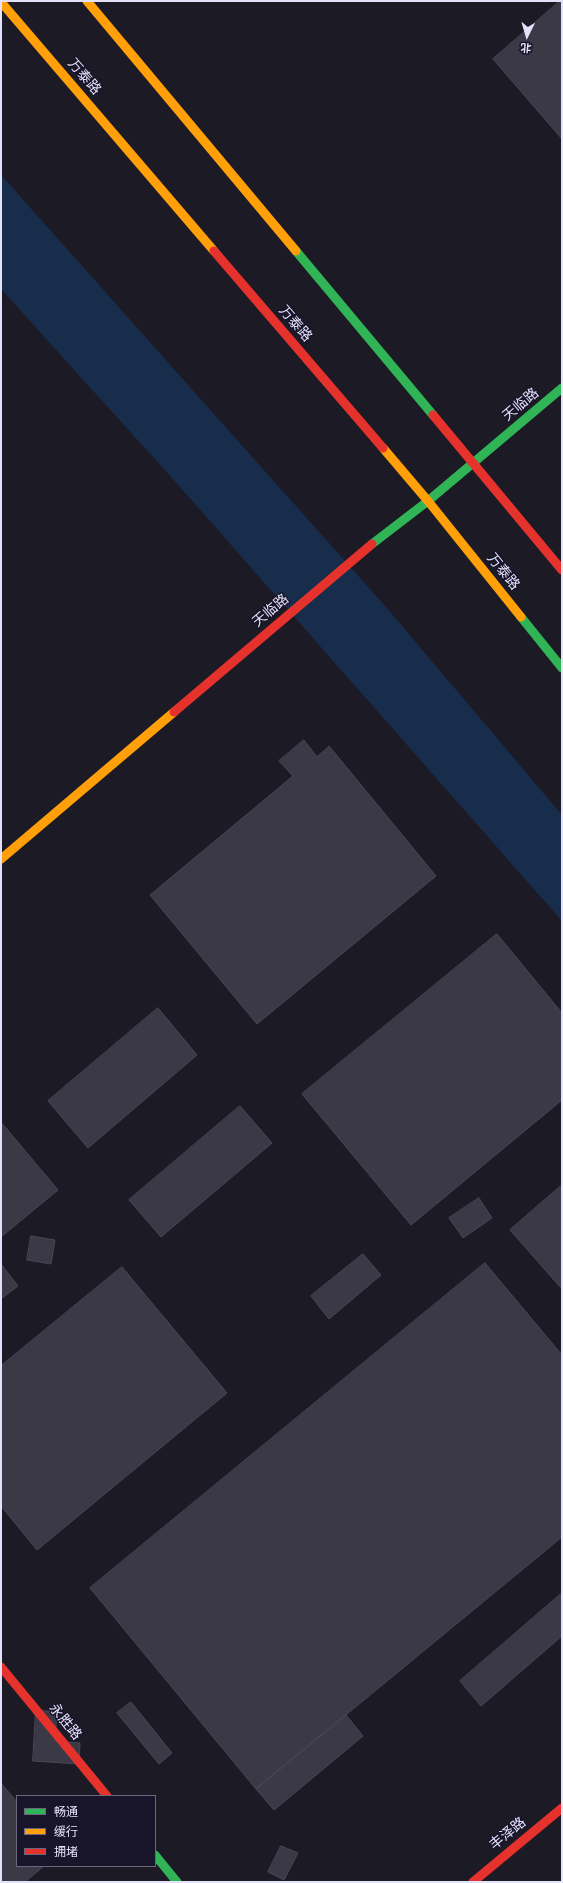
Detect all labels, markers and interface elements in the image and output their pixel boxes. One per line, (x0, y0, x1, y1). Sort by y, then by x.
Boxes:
north arrow (507, 16, 547, 56)
text: 北 (520, 41, 532, 55)
street label: 万泰路 (64, 56, 104, 98)
street label: 万泰路 (275, 303, 315, 345)
street label: 天临路 (500, 385, 542, 425)
street label: 万泰路 (483, 550, 523, 594)
street label: 天临路 (250, 591, 292, 631)
street label: 永胜路 (45, 1700, 85, 1744)
legend (16, 1795, 156, 1867)
text: 畅通 (54, 1804, 78, 1820)
street label: 丰泽路 (486, 1814, 530, 1854)
text: 缓行 (54, 1824, 78, 1840)
text: 拥堵 (54, 1844, 78, 1860)

